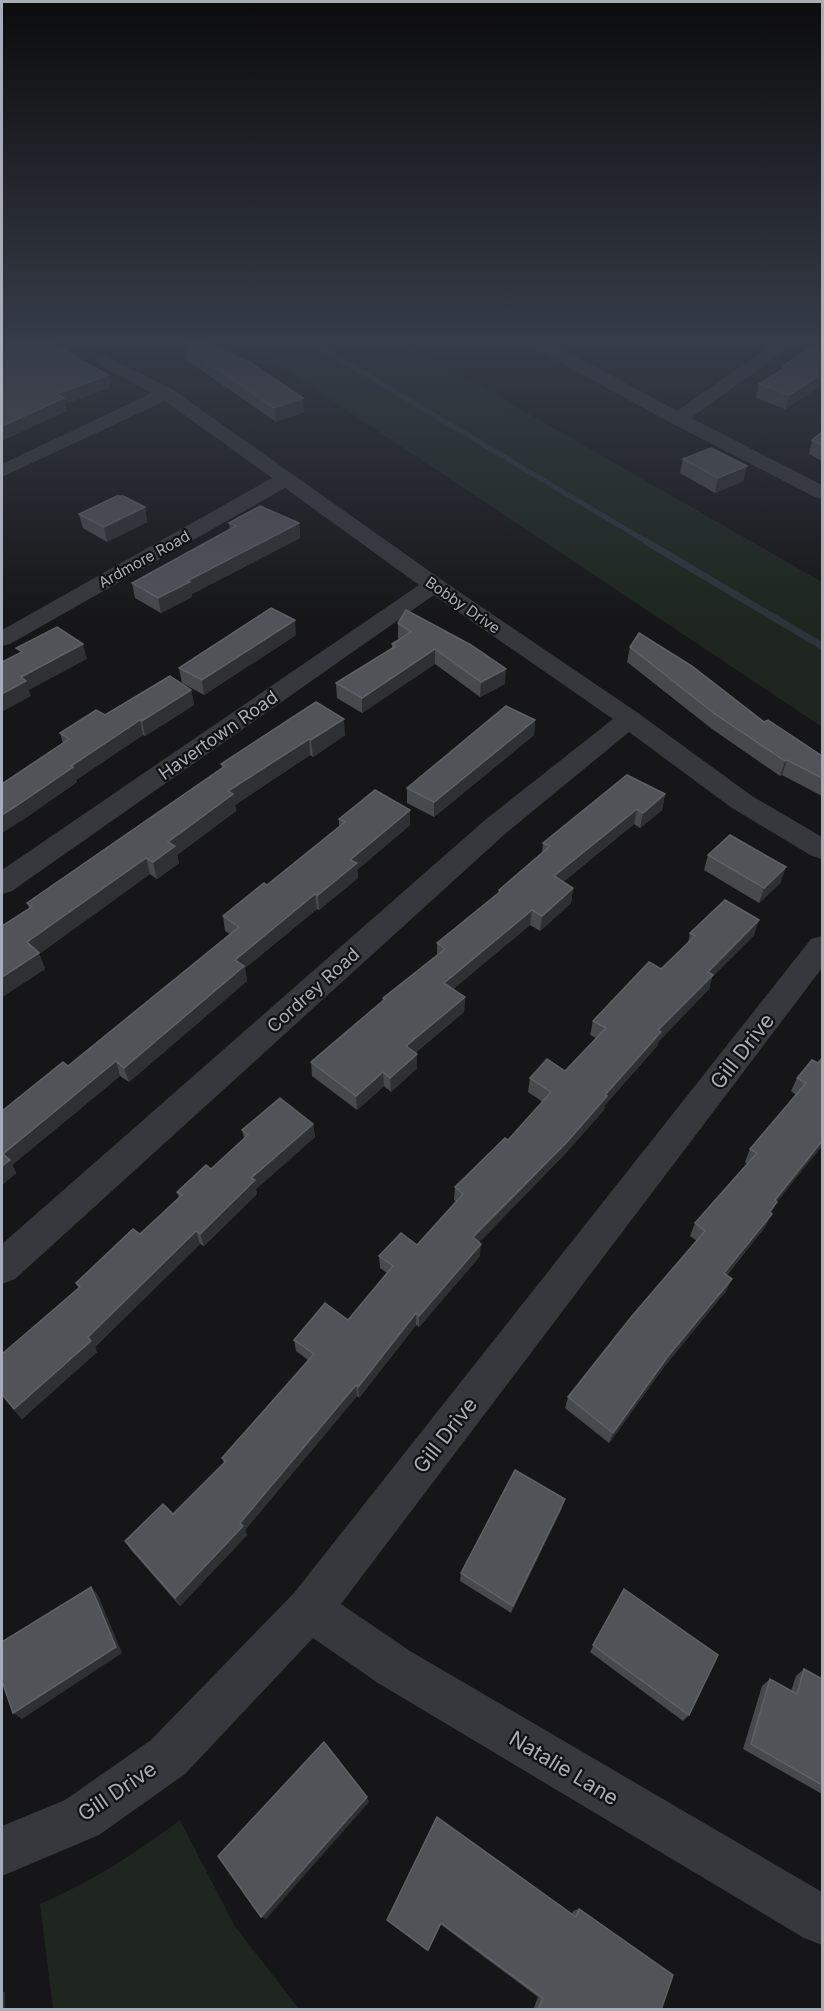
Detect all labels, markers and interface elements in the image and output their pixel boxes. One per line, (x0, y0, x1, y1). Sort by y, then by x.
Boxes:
street label: Ardmore Road (95, 526, 193, 592)
street label: Bobby Drive (422, 572, 504, 638)
street label: Havertown Road (154, 686, 282, 784)
street label: Cordrey Road (263, 943, 363, 1037)
street label: Gill Drive (705, 1008, 779, 1094)
street label: Gill Drive (408, 1392, 482, 1478)
street label: Natalie Lane (505, 1726, 623, 1810)
street label: Gill Drive (73, 1756, 161, 1826)

